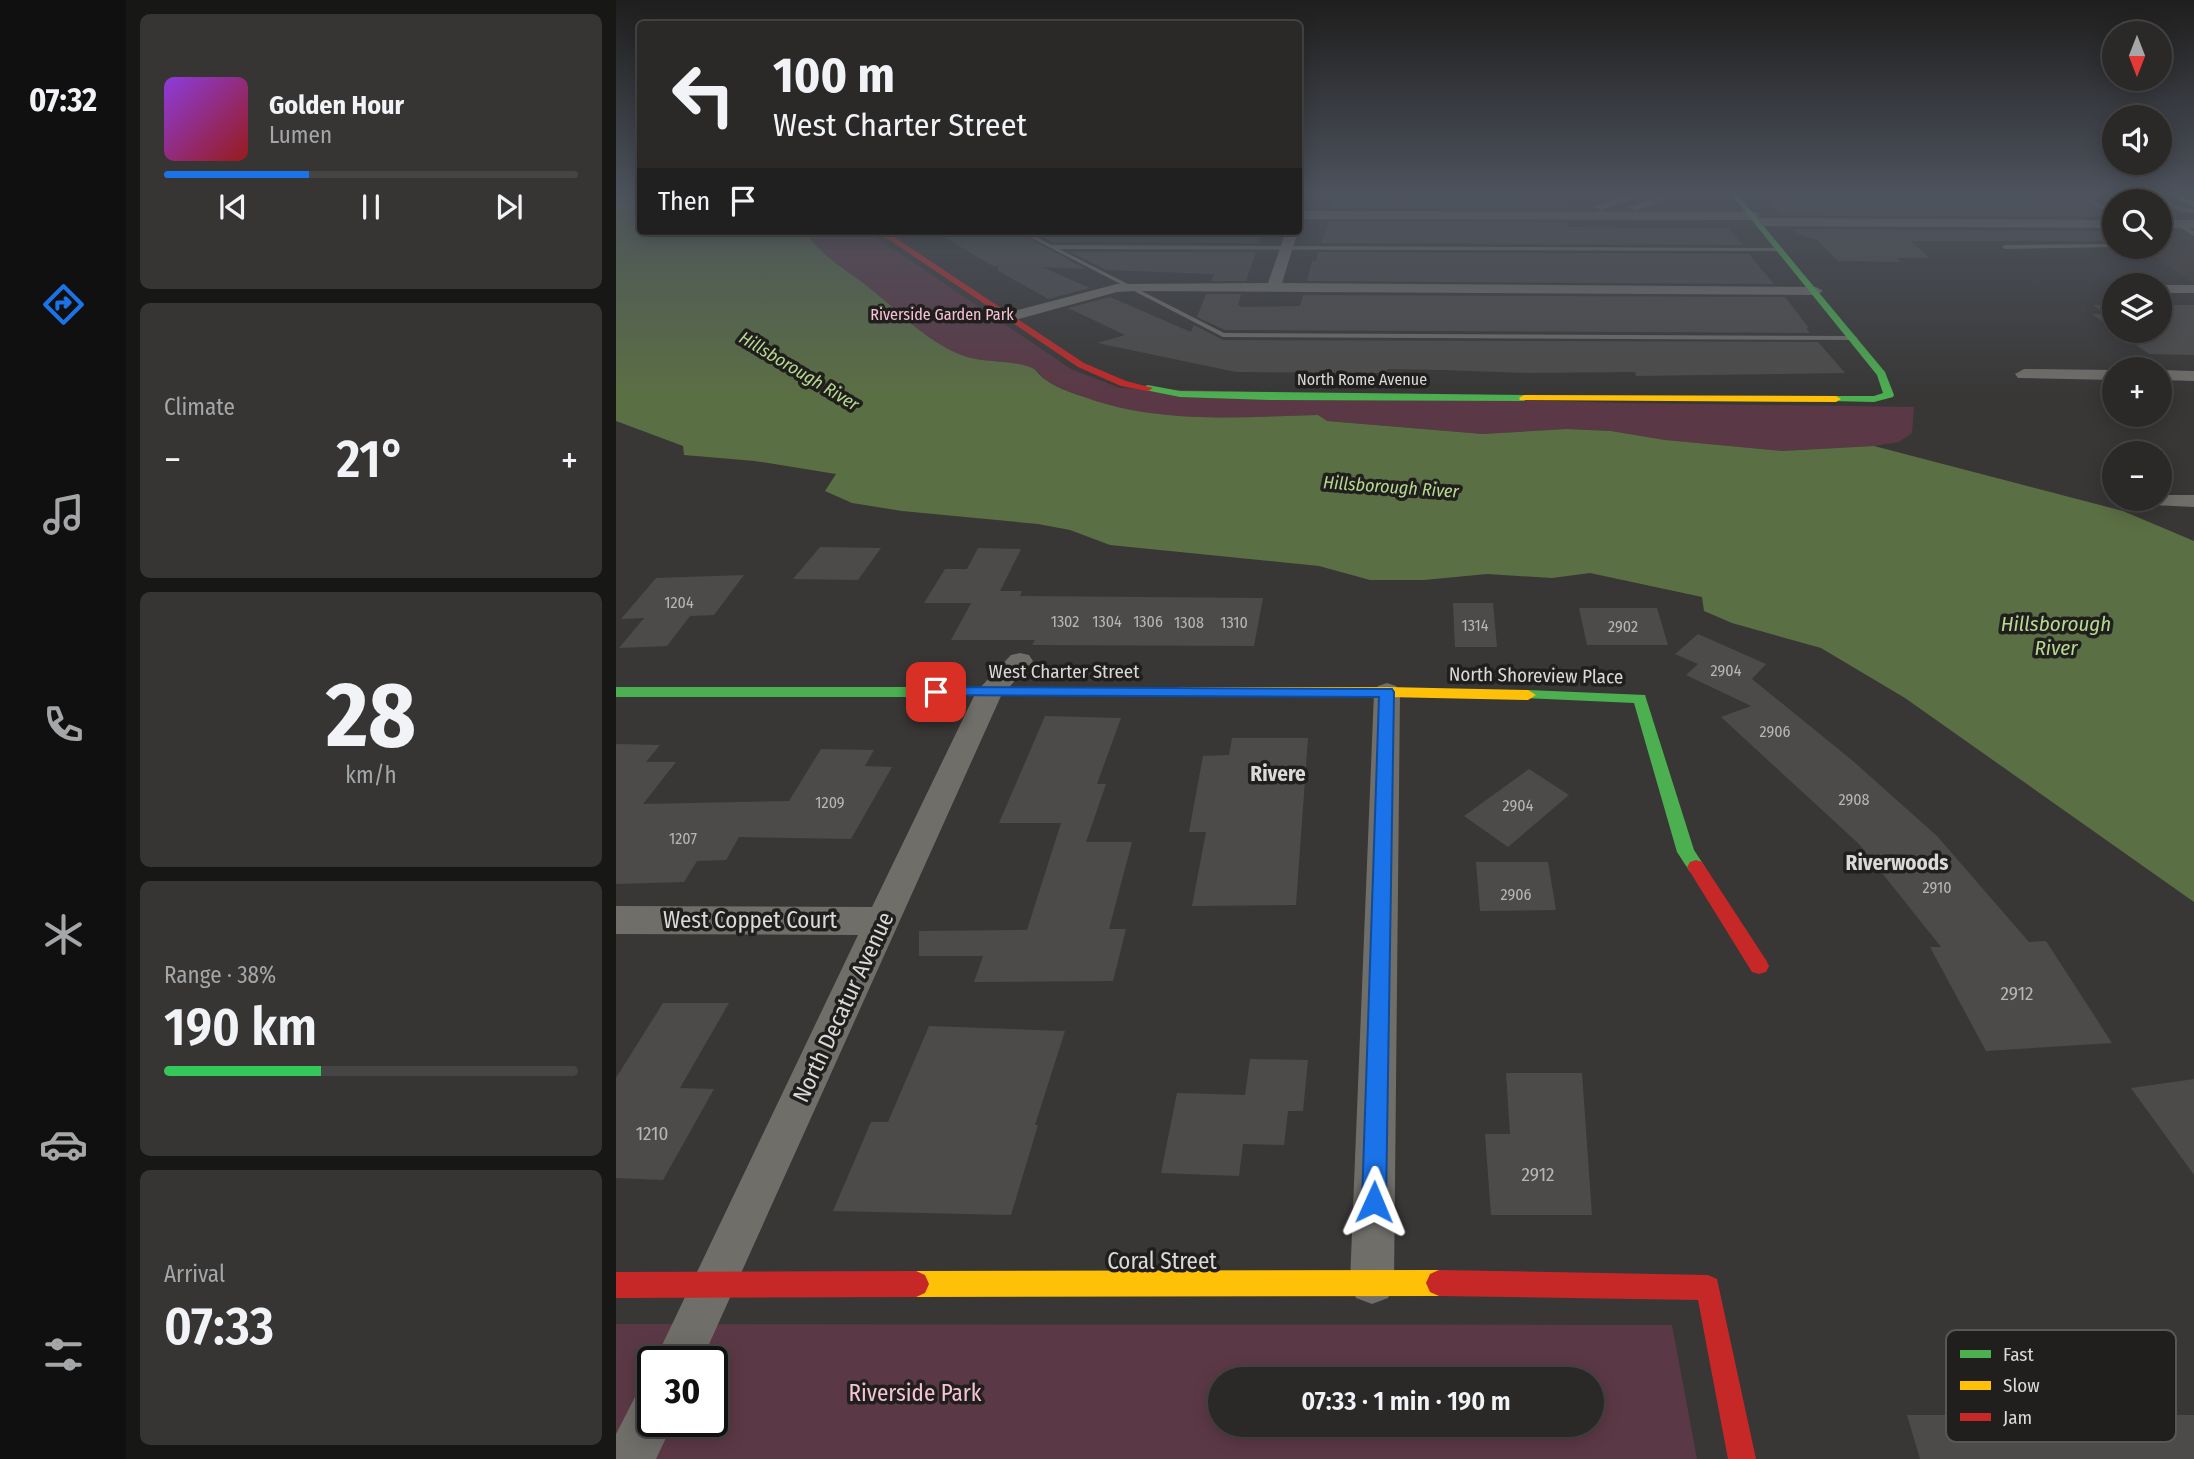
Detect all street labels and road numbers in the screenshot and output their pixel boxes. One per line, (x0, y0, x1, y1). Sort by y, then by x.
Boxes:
street label: North Rome Avenue (1297, 370, 1427, 389)
street label: West Charter Street (989, 660, 1140, 683)
street label: North Shoreview Place (1449, 662, 1623, 689)
street label: West Coppet Court (663, 906, 838, 934)
street label: North Decatur Avenue (787, 907, 899, 1107)
street label: Coral Street (1107, 1247, 1217, 1275)

